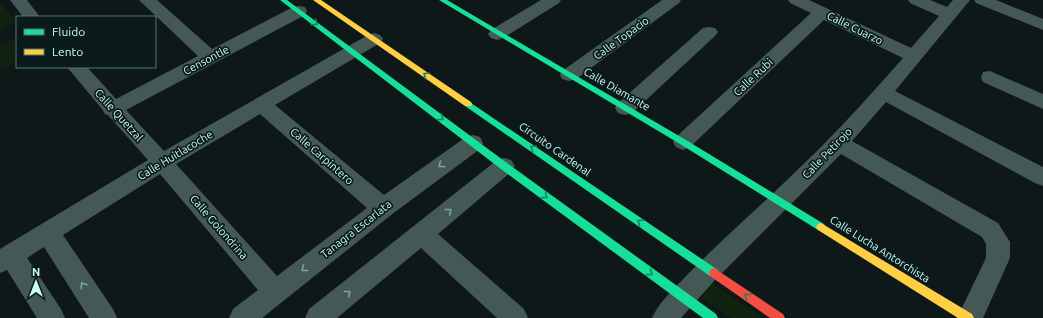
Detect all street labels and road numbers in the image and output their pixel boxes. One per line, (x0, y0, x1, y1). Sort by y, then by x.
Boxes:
street label: Calle Cuarzo (825, 9, 885, 47)
street label: Calle Topacio (591, 14, 651, 62)
street label: Censontle (181, 43, 231, 77)
street label: Calle Rubi (731, 56, 775, 98)
street label: Calle Diamante (582, 65, 652, 113)
street label: Calle Quetzal (93, 87, 145, 143)
street label: Circuito Cardenal (517, 120, 593, 178)
street label: Calle Carpintero (288, 125, 356, 187)
street label: Calle Petirojo (800, 125, 854, 181)
street label: Calle Huitlacoche (135, 128, 215, 182)
street label: Calle Golondrina (188, 192, 250, 262)
street label: Tanagra Escarlata (318, 198, 394, 260)
street label: Calle Lucha Antorchista (828, 213, 932, 285)

